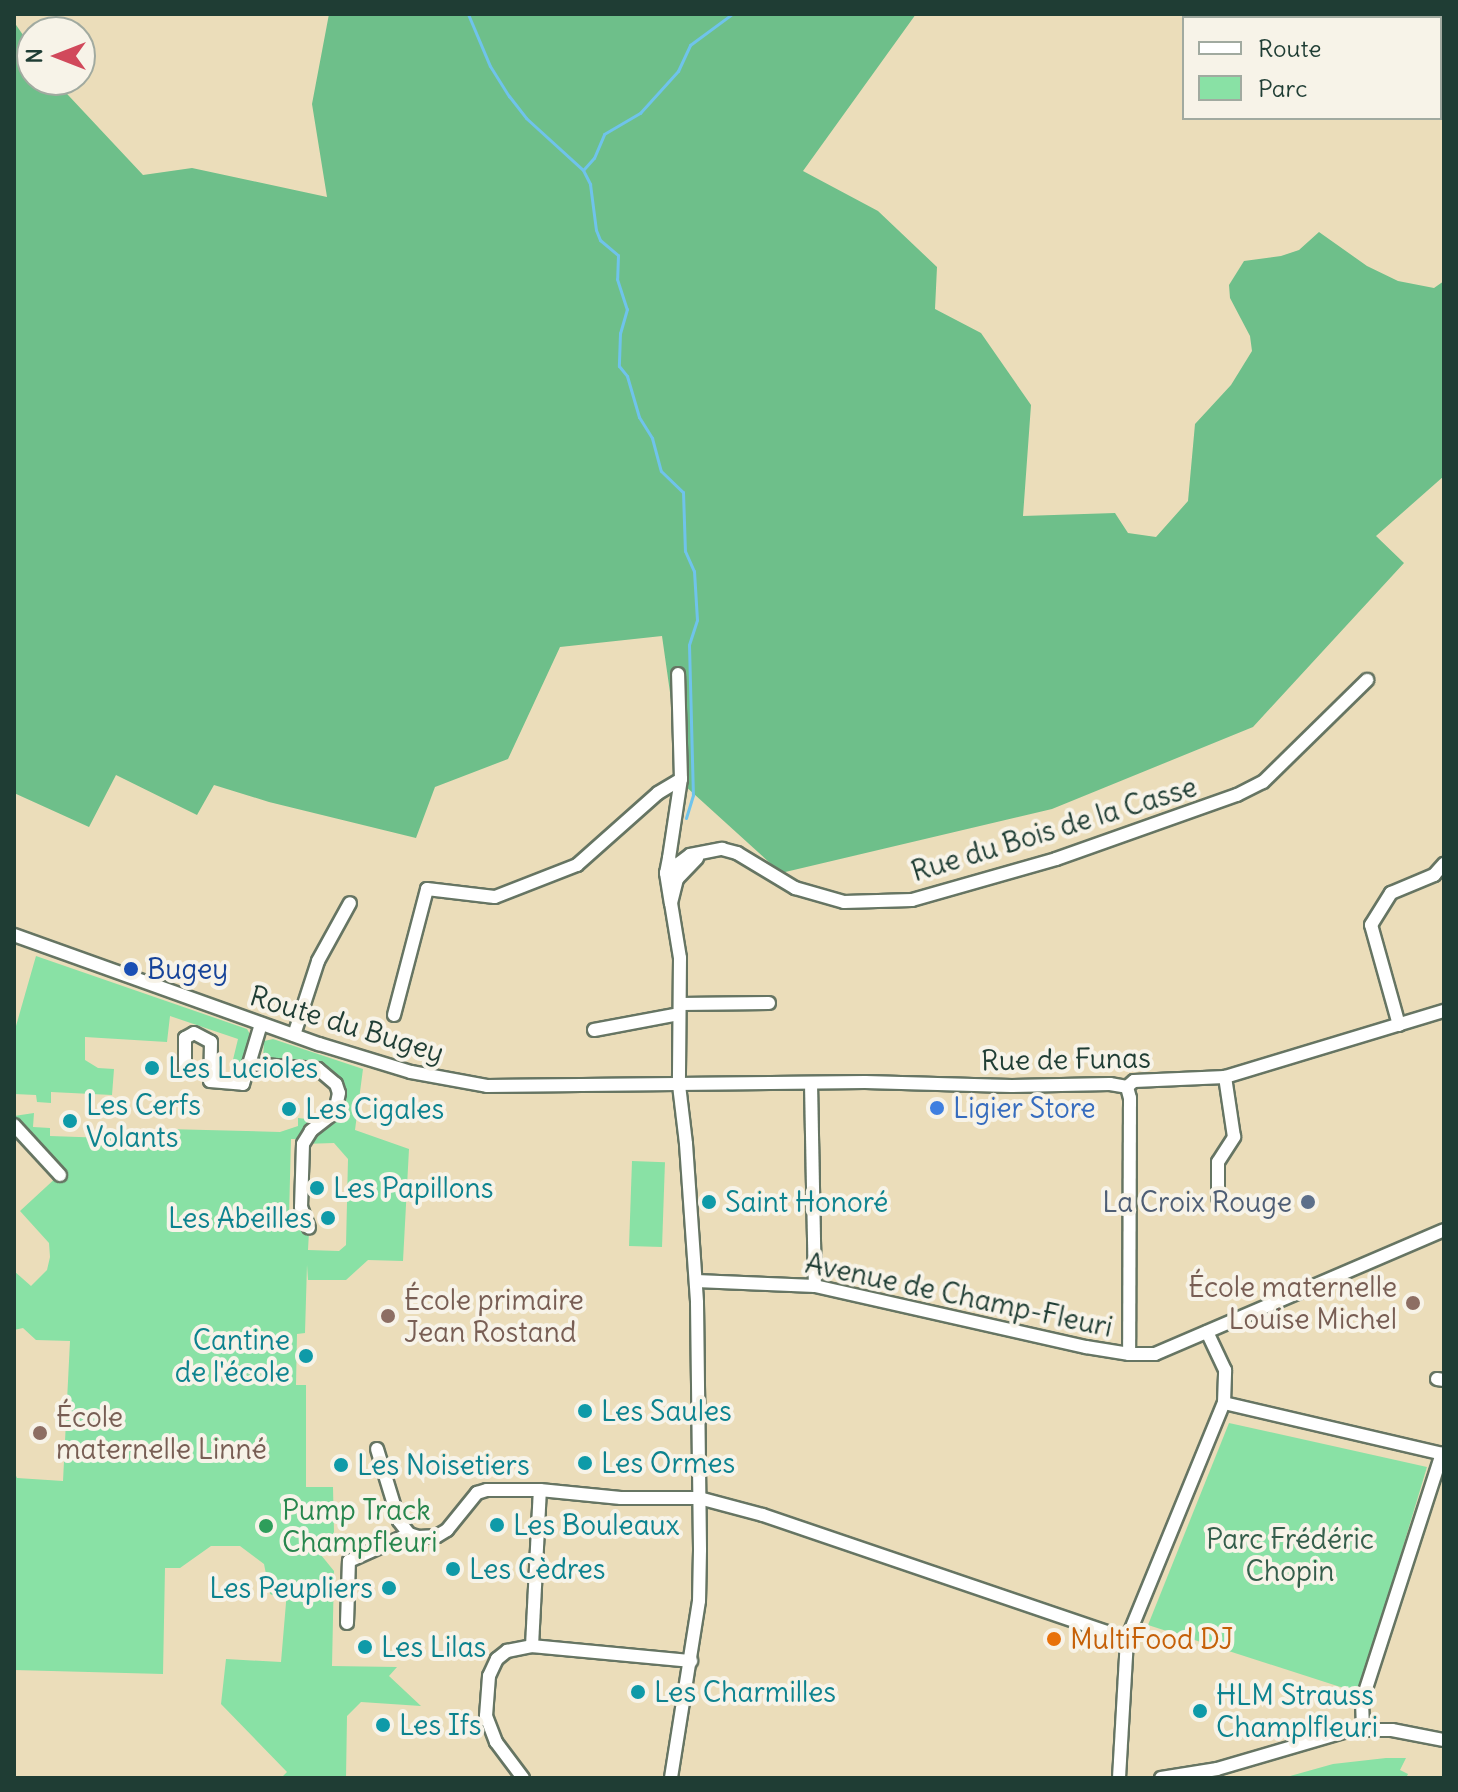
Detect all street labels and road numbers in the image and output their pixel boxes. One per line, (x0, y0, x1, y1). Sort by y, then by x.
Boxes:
street label: Rue du Bois de la Casse (907, 770, 1201, 888)
street label: Route du Bugey (246, 979, 448, 1069)
street label: Rue de Funas (981, 1041, 1151, 1077)
street label: Avenue de Champ-Fleuri (802, 1246, 1116, 1344)

